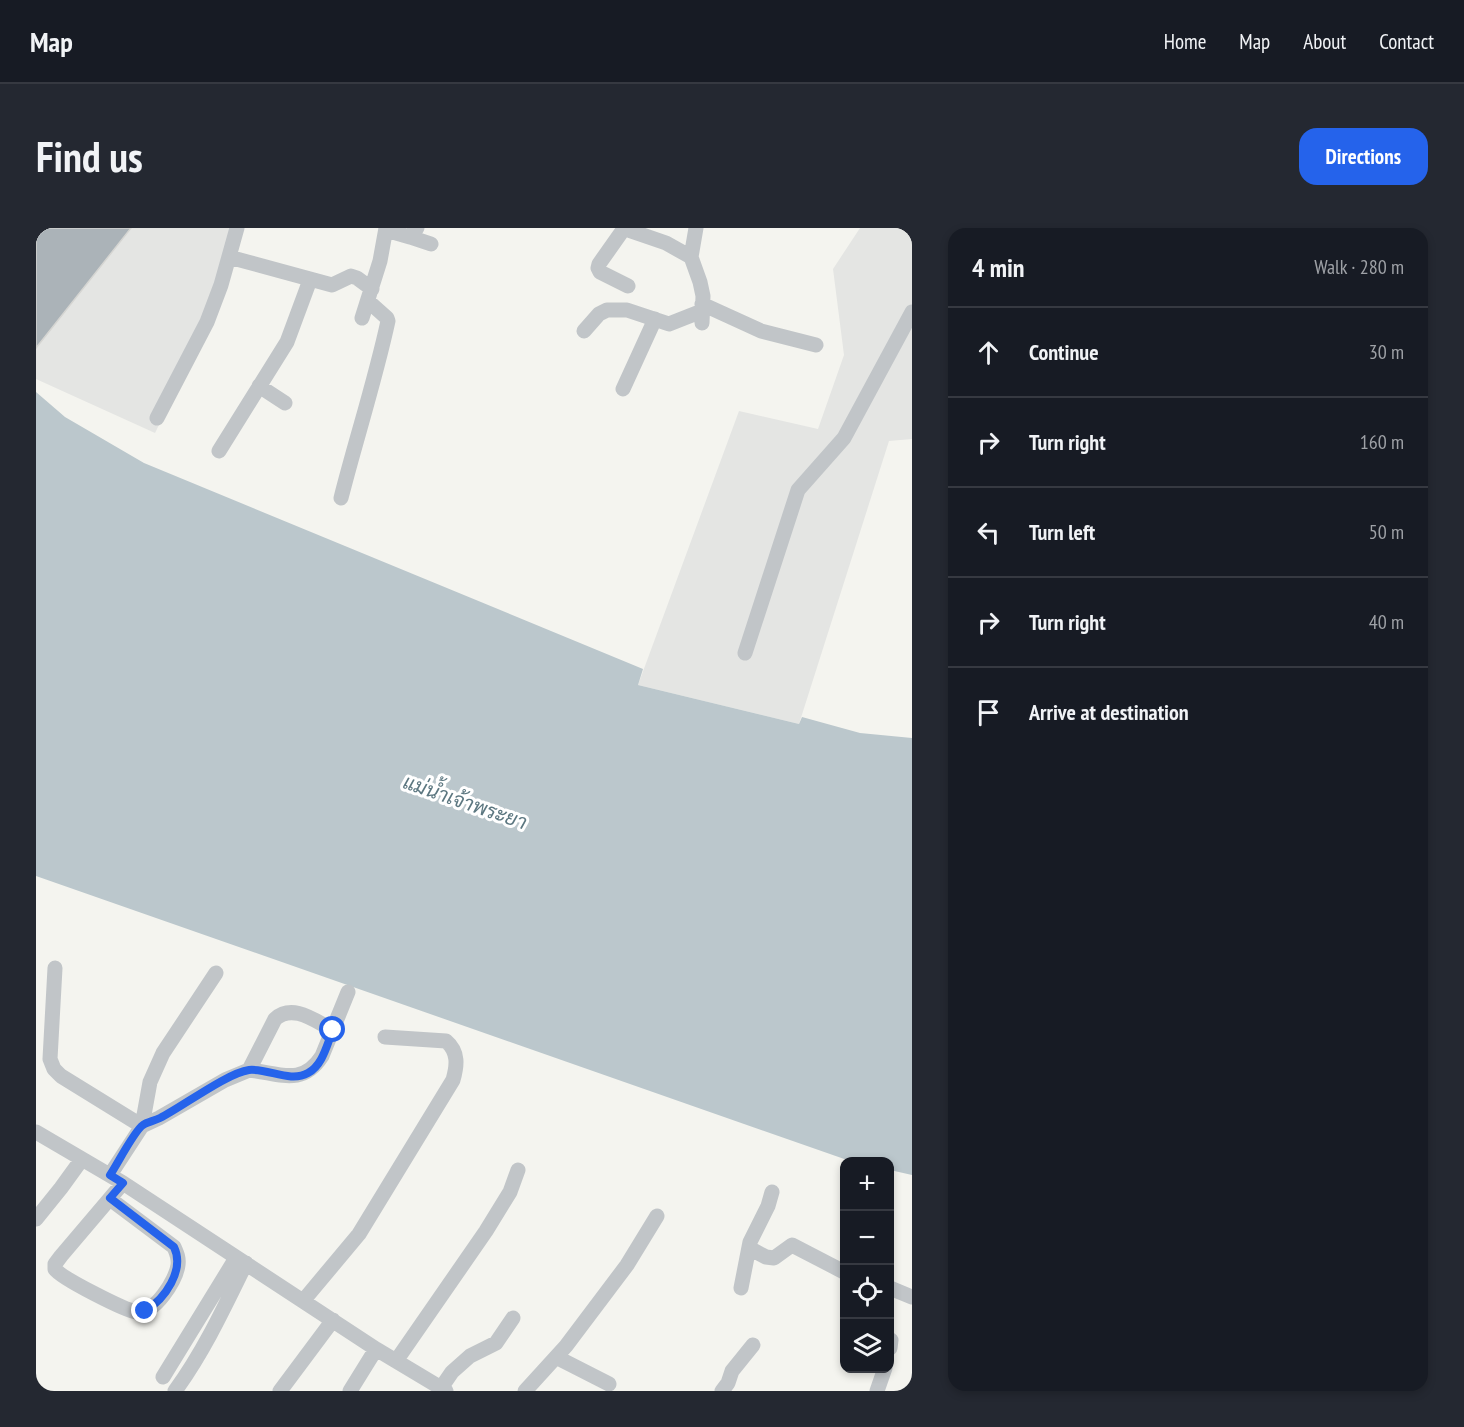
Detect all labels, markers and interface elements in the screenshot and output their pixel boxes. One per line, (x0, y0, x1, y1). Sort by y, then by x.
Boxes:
text: Map (30, 23, 73, 60)
text: Home (1164, 28, 1206, 55)
text: Map (1239, 28, 1270, 55)
text: About (1303, 28, 1346, 55)
text: Contact (1379, 28, 1434, 55)
button: Directions (1299, 128, 1428, 185)
text: Find us (36, 129, 143, 184)
text: 4 min (972, 251, 1025, 284)
text: Walk · 280 m (1314, 254, 1404, 280)
icon: ahead (972, 336, 1005, 369)
text: Continue (1029, 338, 1099, 366)
text: 30 m (1369, 339, 1404, 365)
icon: right (972, 426, 1005, 459)
text: Turn right (1029, 428, 1106, 456)
text: 160 m (1360, 429, 1404, 455)
icon: left (972, 516, 1005, 549)
text: Turn left (1029, 518, 1095, 546)
text: 50 m (1369, 519, 1404, 545)
icon: right (972, 606, 1005, 639)
text: Turn right (1029, 608, 1106, 636)
text: 40 m (1369, 609, 1404, 635)
icon: arrive (972, 696, 1005, 729)
text: Arrive at destination (1029, 698, 1189, 726)
water label: แม่น้ำเจ้าพระยา (400, 764, 532, 835)
route start (319, 1016, 345, 1042)
map controls (840, 1157, 894, 1373)
button: + (840, 1157, 894, 1211)
button: − (840, 1211, 894, 1265)
button: locate (840, 1265, 894, 1319)
route end (131, 1297, 157, 1323)
button: layers (840, 1319, 894, 1373)

